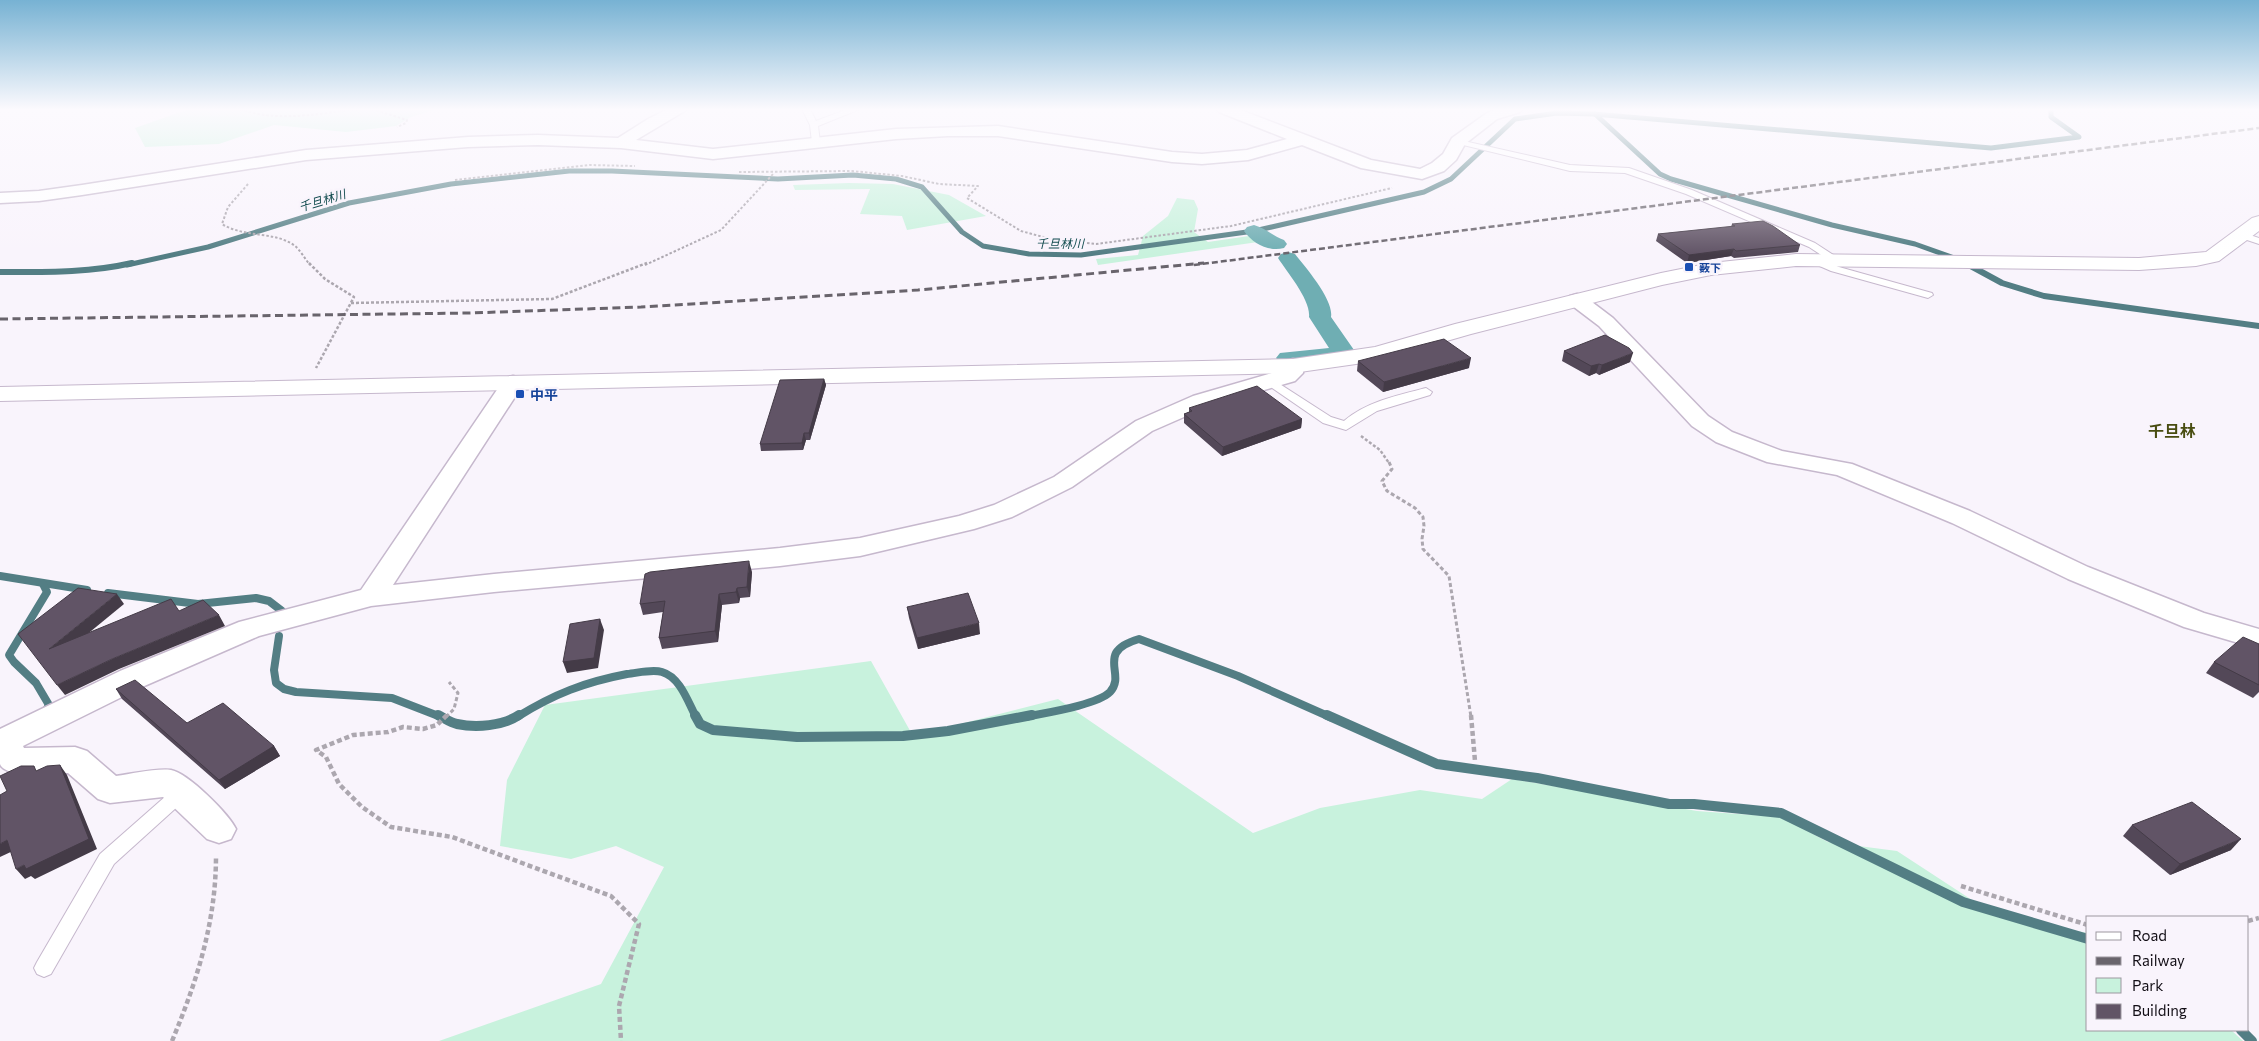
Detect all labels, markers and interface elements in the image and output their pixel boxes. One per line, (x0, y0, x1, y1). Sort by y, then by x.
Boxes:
water label: 千旦林川 (297, 186, 349, 214)
water label: 千旦林川 (1036, 236, 1086, 250)
marker: 薮下 (1683, 261, 1695, 273)
place label: 薮下 (1699, 261, 1721, 274)
place label: 中平 (530, 386, 558, 403)
marker: 中平 (514, 388, 526, 400)
district label: 千旦林 (2148, 421, 2196, 440)
legend (2086, 916, 2249, 1031)
text: Road (2132, 926, 2167, 944)
text: Railway (2132, 951, 2185, 969)
text: Park (2132, 976, 2163, 994)
text: Building (2132, 1001, 2187, 1019)

